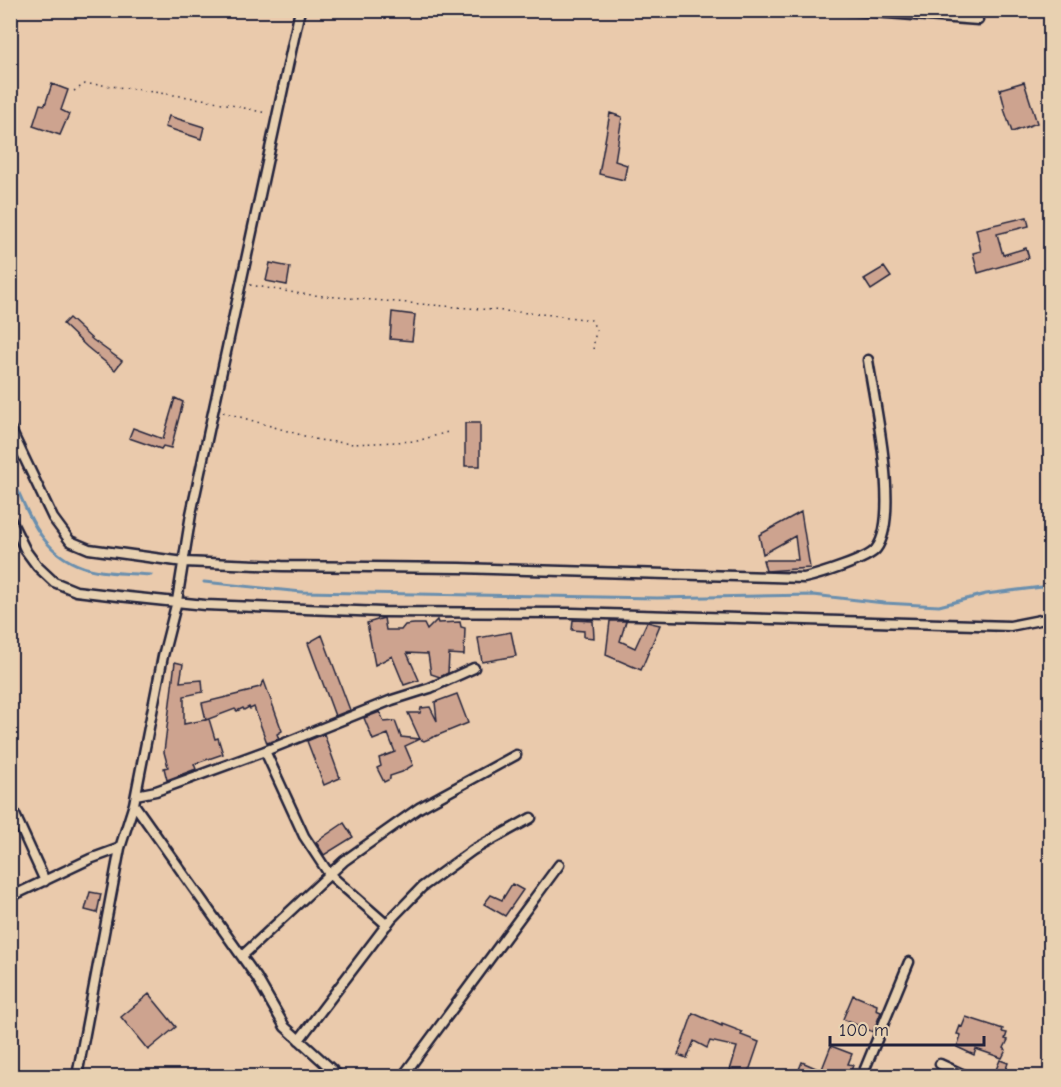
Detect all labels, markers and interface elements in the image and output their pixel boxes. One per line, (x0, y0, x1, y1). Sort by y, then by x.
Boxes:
scale bar (830, 1009, 984, 1047)
text: 100 m (839, 1020, 889, 1041)

